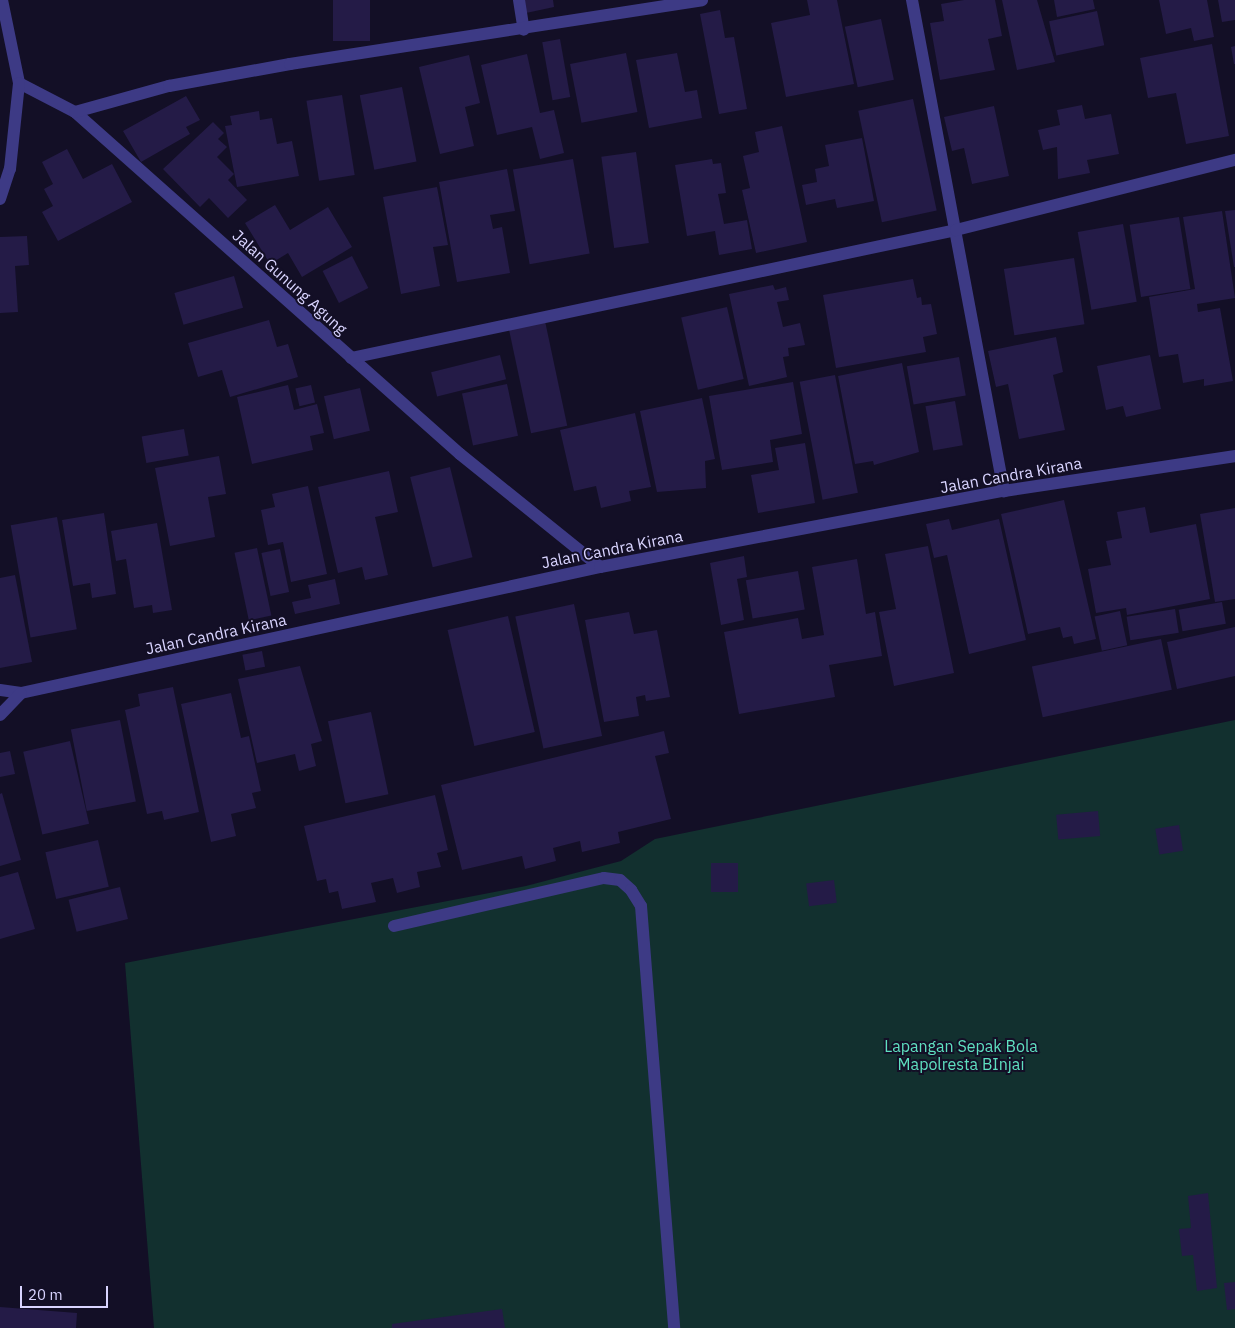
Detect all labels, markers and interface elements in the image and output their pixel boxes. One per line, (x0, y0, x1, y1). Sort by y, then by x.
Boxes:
street label: Jalan Gunung Agung (229, 226, 351, 338)
street label: Jalan Candra Kirana (939, 453, 1083, 497)
street label: Jalan Candra Kirana (540, 526, 684, 572)
street label: Jalan Candra Kirana (144, 610, 288, 658)
park label: Lapangan Sepak Bola Mapolresta BInjai (884, 1036, 1038, 1074)
scale bar (22, 1276, 110, 1308)
text: 20 m (28, 1285, 63, 1304)

